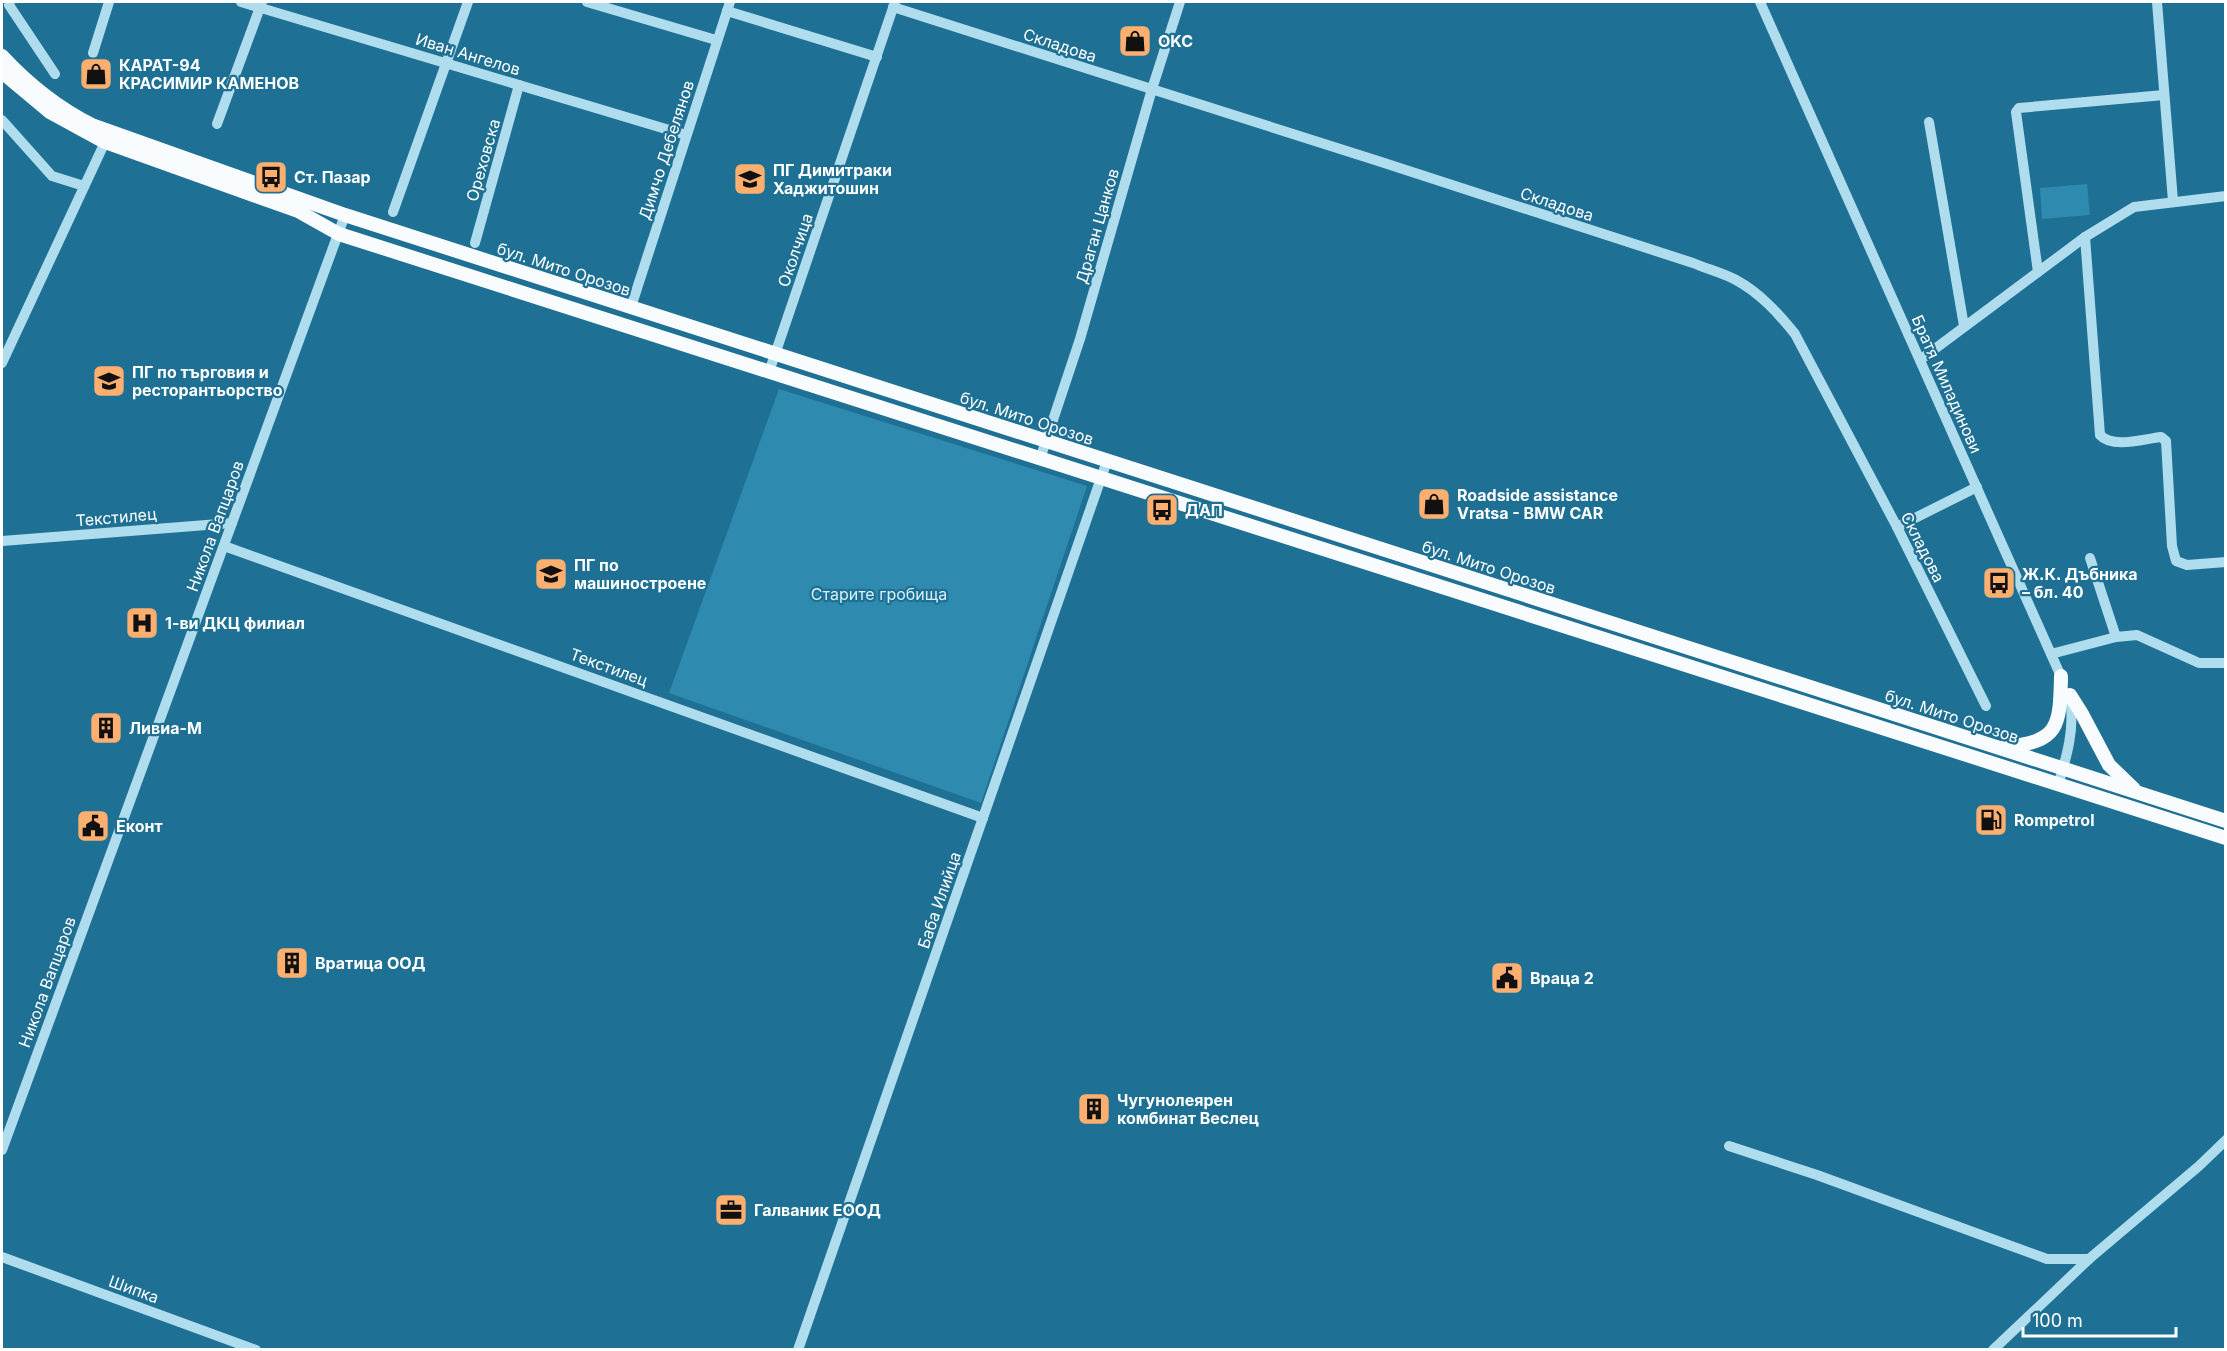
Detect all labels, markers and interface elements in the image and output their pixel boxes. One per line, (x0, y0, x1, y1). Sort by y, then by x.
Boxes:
shop icon: OKC (1117, 23, 1153, 59)
street label: Складова (1021, 24, 1099, 66)
street label: Иван Ангелов (413, 29, 523, 79)
place label: OKC (1158, 31, 1193, 51)
place label: КАРАТ-94 КРАСИМИР КАМЕНОВ (119, 55, 299, 93)
shop icon: КАРАТ-94 КРАСИМИР КАМЕНОВ (78, 56, 114, 92)
street label: Димчо Дебелянов (634, 78, 698, 222)
street label: Ореховска (462, 116, 504, 204)
bus stop icon: Ст. Пазар (253, 159, 289, 195)
place label: ПГ Димитраки Хаджитошин (773, 160, 892, 198)
school or university icon: ПГ Димитраки Хаджитошин (732, 161, 768, 197)
street label: Драган Цанков (1071, 166, 1123, 286)
place label: Ст. Пазар (294, 167, 371, 187)
street label: Складова (1518, 183, 1596, 225)
street label: Околчица (773, 211, 817, 289)
street label: бул. Мито Орозов (495, 238, 633, 300)
street label: Братя Миладинови (1908, 312, 1986, 456)
place label: ПГ по търговия и ресторантьорство (132, 362, 283, 400)
school or university icon: ПГ по търговия и ресторантьорство (91, 363, 127, 399)
street label: бул. Мито Орозов (958, 387, 1096, 449)
street label: Никола Вапцаров (182, 458, 248, 594)
place label: Roadside assistance Vratsa - BMW CAR (1457, 485, 1618, 523)
shop icon: Roadside assistance Vratsa - BMW CAR (1416, 486, 1452, 522)
bus stop icon: ДАП (1144, 492, 1180, 528)
place label: ДАП (1185, 500, 1223, 520)
street label: Текстилец (75, 503, 158, 530)
street label: Складова (1897, 509, 1949, 585)
street label: бул. Мито Орозов (1420, 536, 1558, 598)
place label: ПГ по машиностроене (574, 555, 706, 593)
school or university icon: ПГ по машиностроене (533, 556, 569, 592)
place label: Ж.К. Дъбника – бл. 40 (2022, 564, 2138, 602)
bus stop icon: Ж.К. Дъбника – бл. 40 (1981, 565, 2017, 601)
park label: Старите гробища (811, 584, 947, 604)
hospital icon: 1-ви ДКЦ филиал (124, 605, 160, 641)
place label: 1-ви ДКЦ филиал (165, 613, 305, 633)
street label: Текстилец (567, 644, 651, 690)
street label: бул. Мито Орозов (1883, 685, 2021, 747)
building icon: Ливиа-М (88, 710, 124, 746)
place label: Ливиа-М (129, 718, 202, 738)
fuel station icon: Rompetrol (1973, 802, 2009, 838)
public building icon: Еконт (75, 808, 111, 844)
place label: Rompetrol (2014, 810, 2094, 830)
place label: Еконт (116, 816, 163, 836)
street label: Баба Илийца (913, 849, 965, 951)
street label: Никола Вапцаров (14, 914, 80, 1050)
building icon: Вратица ООД (274, 945, 310, 981)
place label: Вратица ООД (315, 953, 426, 973)
public building icon: Враца 2 (1489, 960, 1525, 996)
place label: Враца 2 (1530, 968, 1594, 988)
place label: Чугунолеярен комбинат Веслец (1117, 1090, 1259, 1128)
building icon: Чугунолеярен комбинат Веслец (1076, 1091, 1112, 1127)
office icon: Галваник ЕООД (713, 1192, 749, 1228)
place label: Галваник ЕООД (754, 1200, 881, 1220)
street label: Шипка (106, 1271, 162, 1307)
scale bar (2023, 1300, 2176, 1338)
text: 100 m (2032, 1310, 2083, 1331)

